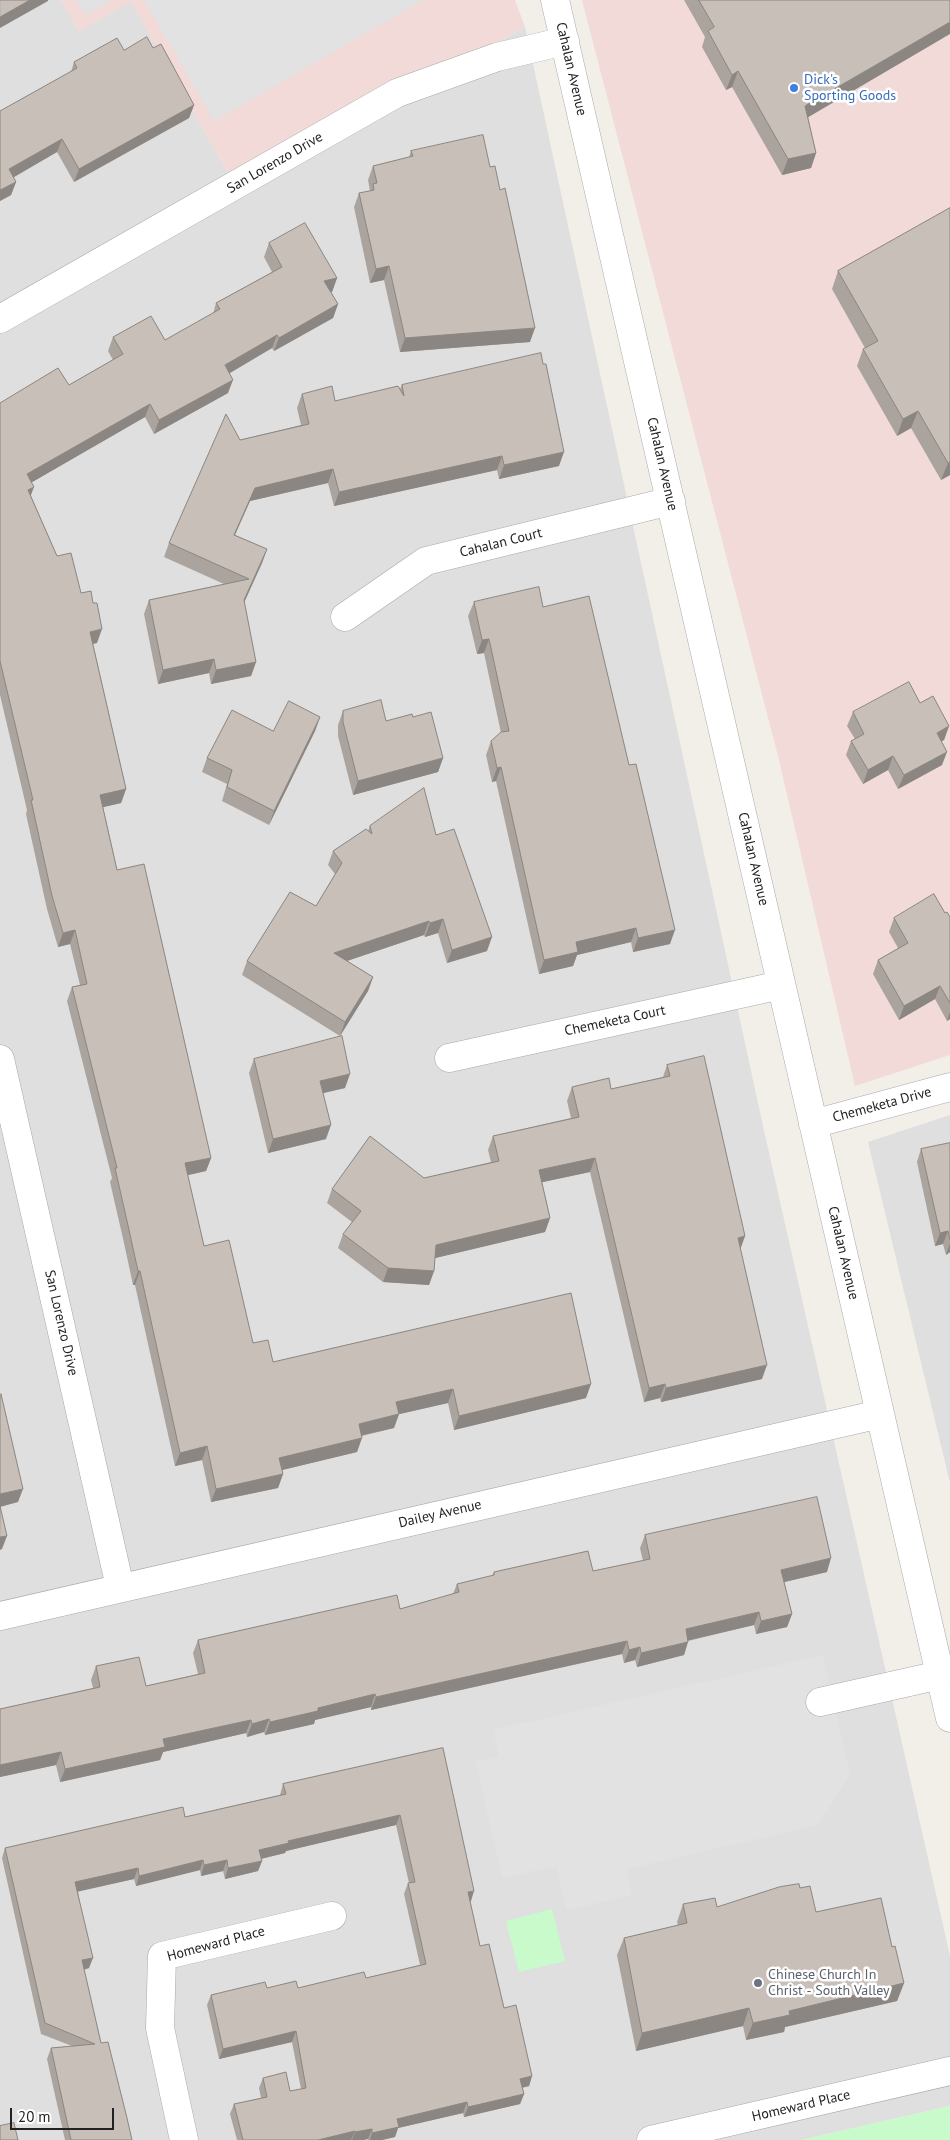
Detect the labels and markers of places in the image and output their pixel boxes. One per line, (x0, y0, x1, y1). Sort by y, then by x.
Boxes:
place label: Dick's Sporting Goods (804, 72, 896, 104)
marker: Dick's Sporting Goods (788, 82, 800, 94)
place label: Chinese Church In Christ - South Valley (768, 1967, 890, 2000)
marker: Chinese Church In Christ - South Valley (752, 1977, 764, 1989)

